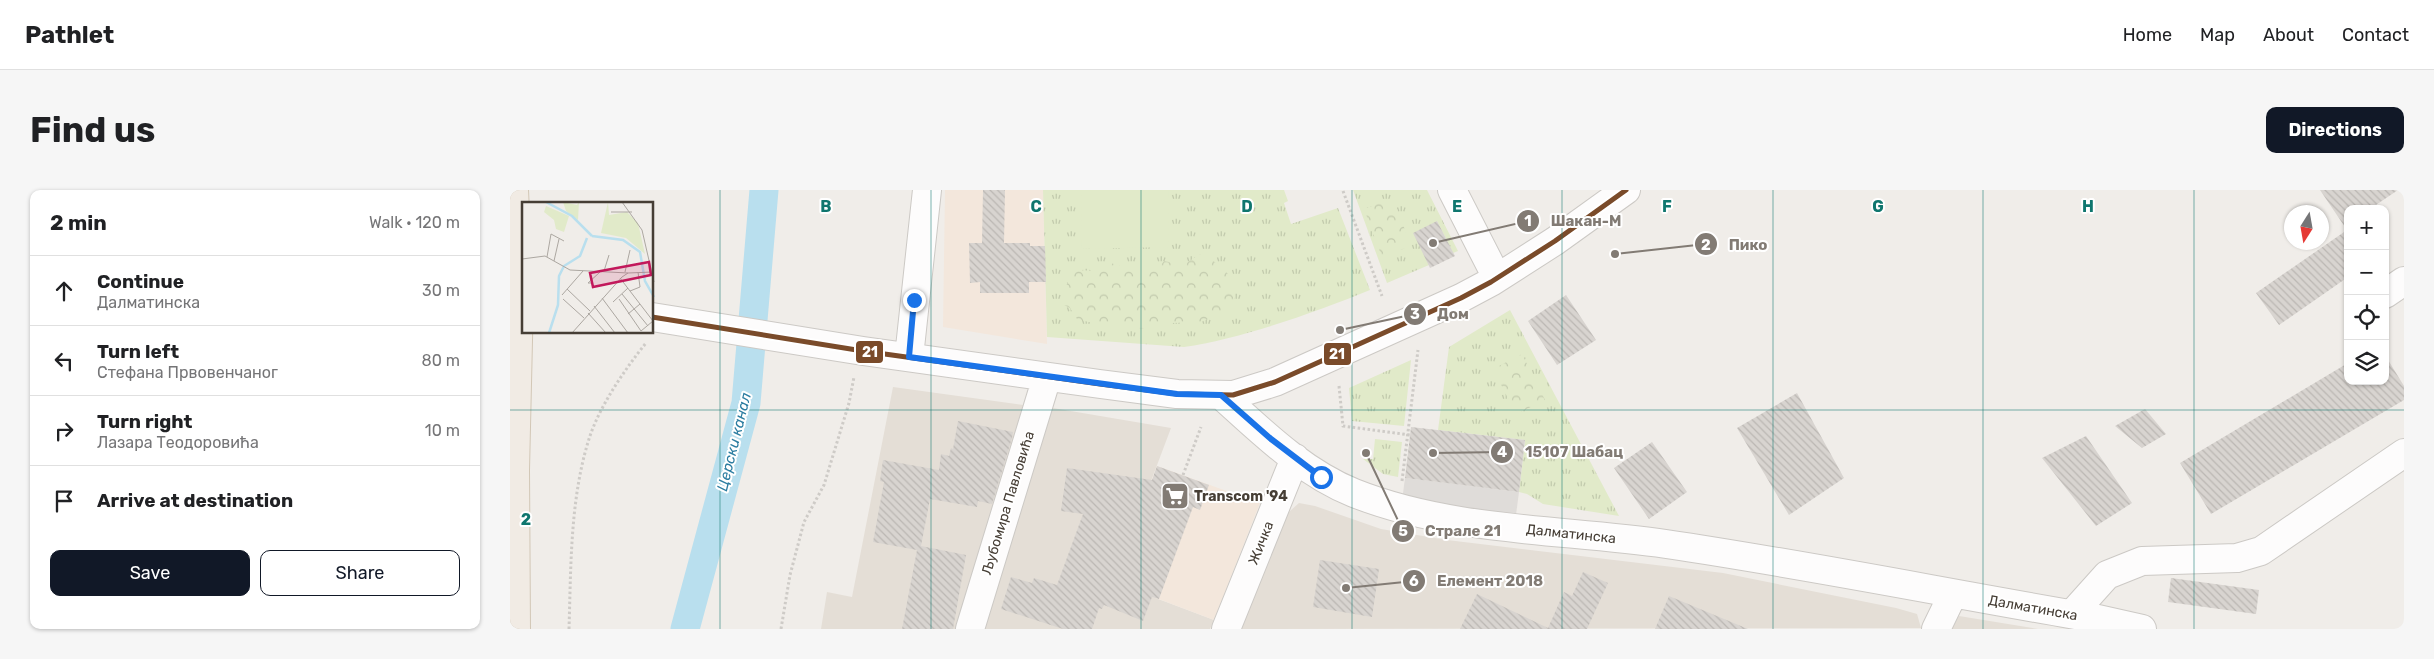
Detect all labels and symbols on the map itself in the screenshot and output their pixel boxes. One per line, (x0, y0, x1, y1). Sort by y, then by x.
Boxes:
text: B (820, 197, 832, 216)
text: C (1030, 197, 1042, 216)
text: D (1241, 197, 1253, 216)
text: E (1452, 197, 1462, 216)
text: F (1662, 197, 1672, 216)
text: G (1872, 197, 1884, 216)
text: H (2082, 197, 2094, 216)
inset map (522, 202, 654, 334)
north arrow (2284, 205, 2329, 250)
callout: Шакан-М (1516, 206, 1631, 236)
text: 1 (1524, 212, 1532, 230)
text: Шакан-М (1551, 212, 1621, 230)
callout: Пико (1694, 229, 1777, 259)
text: 2 (1701, 236, 1711, 254)
text: Пико (1729, 236, 1767, 254)
route end (903, 289, 926, 312)
callout: Дом (1402, 299, 1479, 329)
text: 3 (1410, 305, 1420, 323)
text: Дом (1437, 305, 1469, 323)
line badge: 21 (855, 340, 884, 364)
line badge: 21 (1323, 342, 1352, 366)
text: 21 (862, 344, 878, 361)
text: 21 (1329, 346, 1345, 363)
water label: Церски канал (713, 391, 755, 493)
street label: Љубомира Павловића (978, 429, 1038, 577)
callout: 15107 Шабац (1490, 437, 1633, 467)
text: 4 (1497, 443, 1507, 461)
text: 15107 Шабац (1525, 443, 1623, 461)
route start (1310, 466, 1333, 489)
supermarket icon: Transcom '94 (1160, 481, 1190, 511)
place label: Transcom '94 (1194, 488, 1288, 505)
text: 2 (521, 510, 531, 529)
callout: Страле 21 (1390, 516, 1511, 546)
street label: Жичка (1245, 519, 1277, 567)
street label: Далматинска (1525, 521, 1617, 547)
text: 5 (1398, 522, 1408, 540)
text: Страле 21 (1425, 522, 1501, 540)
callout: Елемент 2018 (1402, 566, 1553, 596)
text: 6 (1409, 572, 1419, 590)
text: Елемент 2018 (1437, 572, 1543, 590)
street label: Далматинска (1987, 592, 2079, 624)

